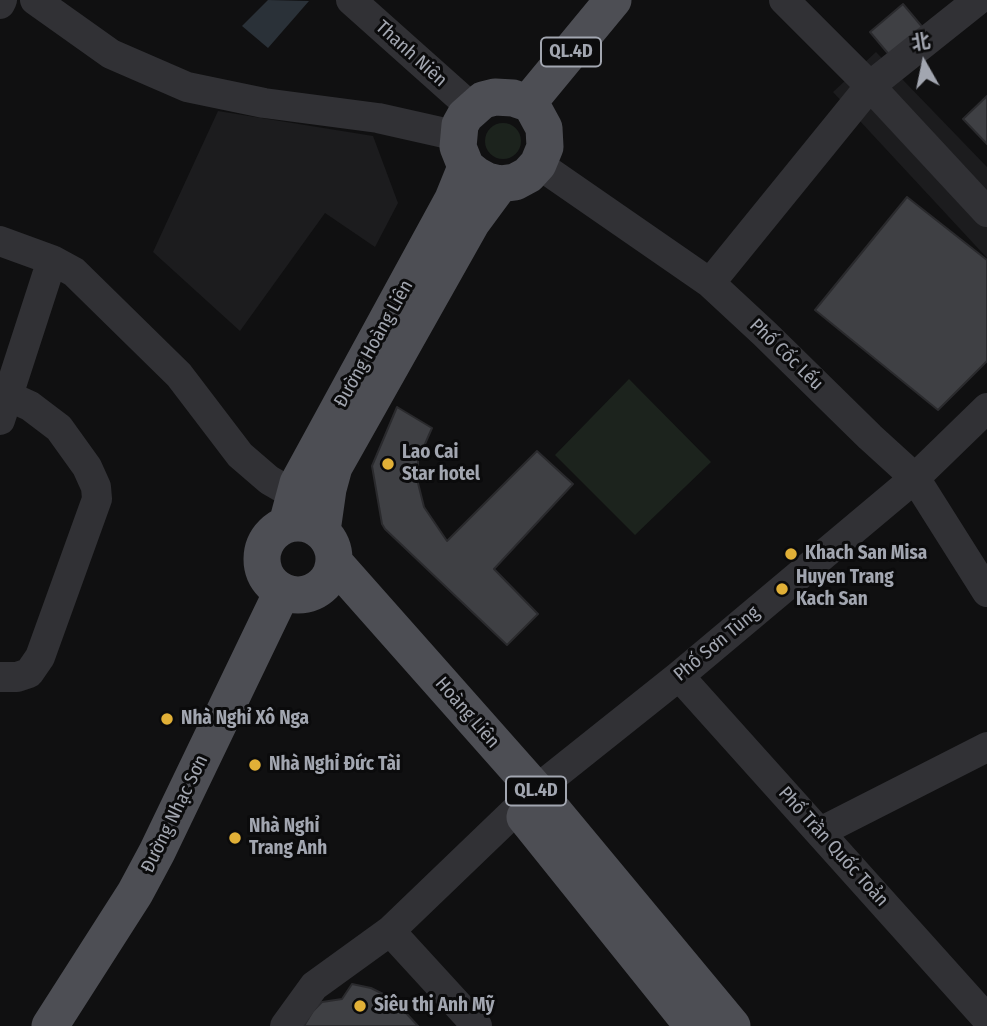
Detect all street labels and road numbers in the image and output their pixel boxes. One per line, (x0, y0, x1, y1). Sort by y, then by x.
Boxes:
street label: Thanh Niên (371, 16, 451, 92)
road number: QL.4D (541, 38, 601, 66)
street label: Đường Hoàng Liên (330, 276, 418, 412)
street label: Phố Cốc Lếu (745, 314, 827, 396)
street label: Phố Sơn Tùng (669, 601, 765, 687)
street label: Hoàng Liên (430, 673, 504, 753)
street label: Đường Nhạc Sơn (137, 751, 213, 877)
road number: QL.4D (506, 776, 566, 806)
street label: Phố Trần Quốc Toản (773, 782, 893, 912)

